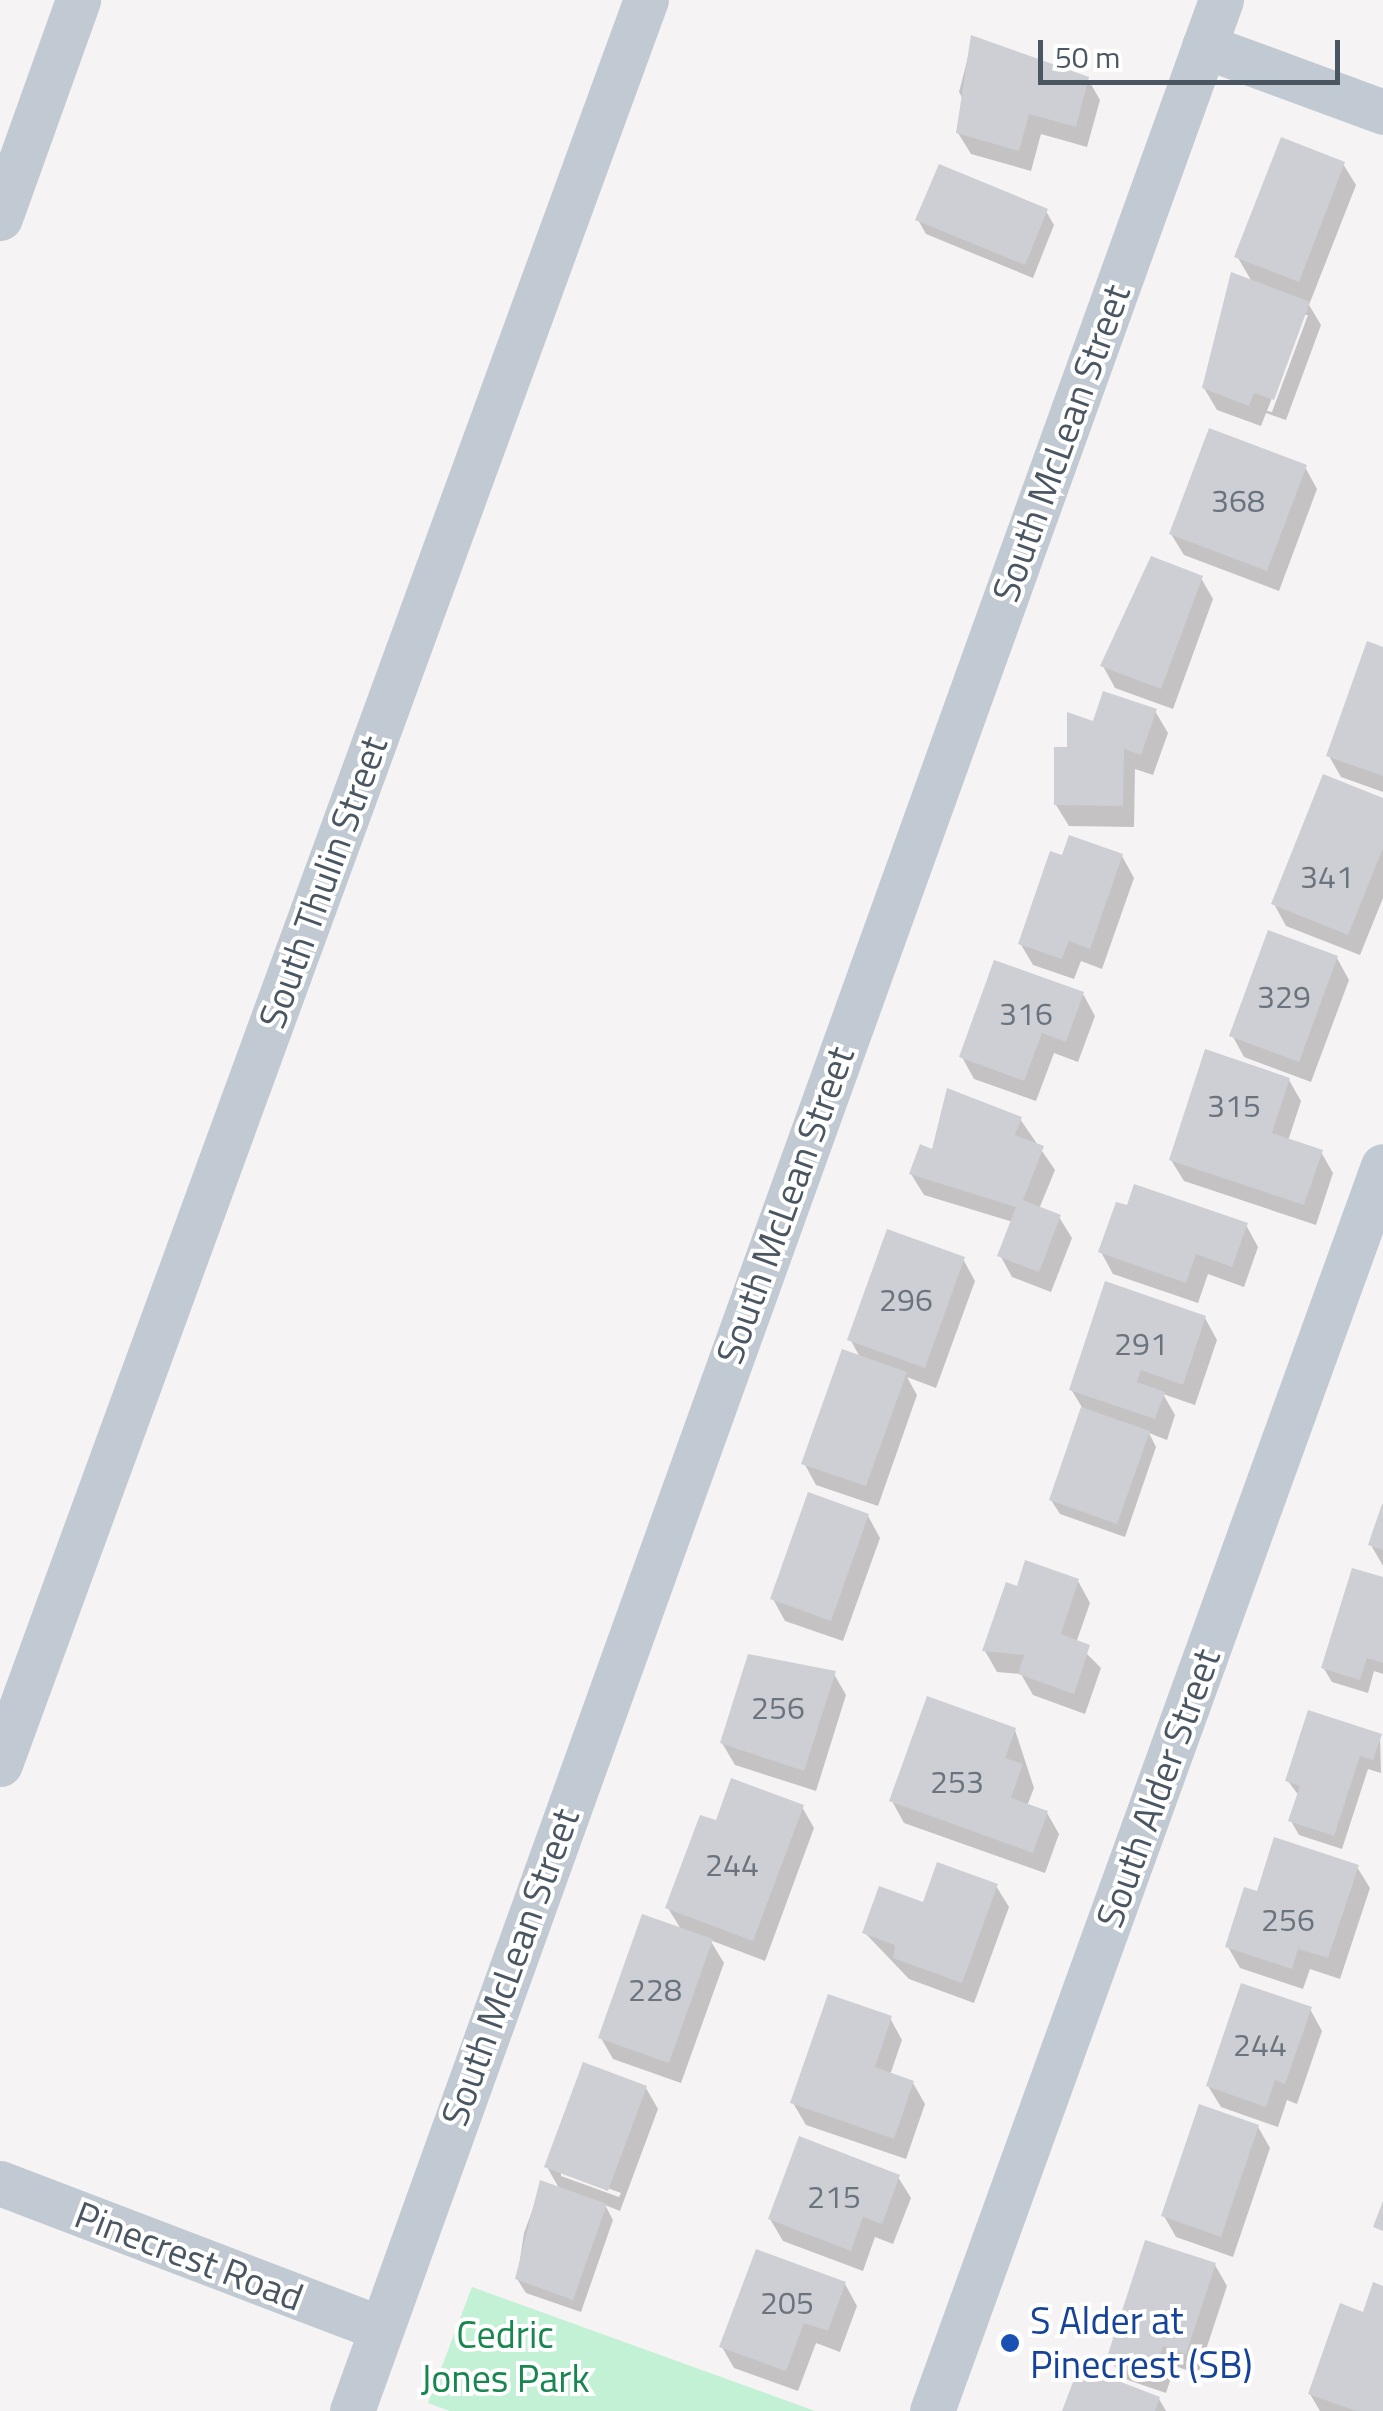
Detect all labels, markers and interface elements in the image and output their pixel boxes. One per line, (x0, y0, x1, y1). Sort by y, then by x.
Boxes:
scale bar (1043, 20, 1346, 82)
text: 50 m (1055, 34, 1120, 80)
street label: South McLean Street (982, 278, 1140, 608)
house number: 368 (1211, 481, 1265, 519)
street label: South Thulin Street (249, 730, 397, 1034)
house number: 341 (1300, 857, 1354, 895)
house number: 329 (1257, 977, 1311, 1015)
house number: 316 (999, 994, 1053, 1032)
street label: South McLean Street (706, 1040, 864, 1370)
house number: 315 (1207, 1086, 1261, 1124)
house number: 296 (879, 1280, 933, 1318)
house number: 291 (1114, 1324, 1168, 1362)
street label: South Alder Street (1086, 1642, 1230, 1934)
house number: 256 (751, 1688, 805, 1726)
house number: 253 (930, 1762, 984, 1800)
street label: South McLean Street (431, 1802, 589, 2132)
house number: 244 (705, 1845, 759, 1883)
house number: 256 (1261, 1900, 1315, 1938)
house number: 228 (628, 1970, 682, 2008)
house number: 244 (1233, 2025, 1287, 2063)
house number: 215 (807, 2177, 861, 2215)
street label: Pinecrest Road (69, 2192, 309, 2320)
house number: 205 (760, 2283, 814, 2321)
place label: S Alder at Pinecrest (SB) (1030, 2298, 1252, 2388)
park label: Cedric Jones Park (420, 2312, 590, 2402)
marker: S Alder at Pinecrest (SB) (999, 2332, 1021, 2354)

